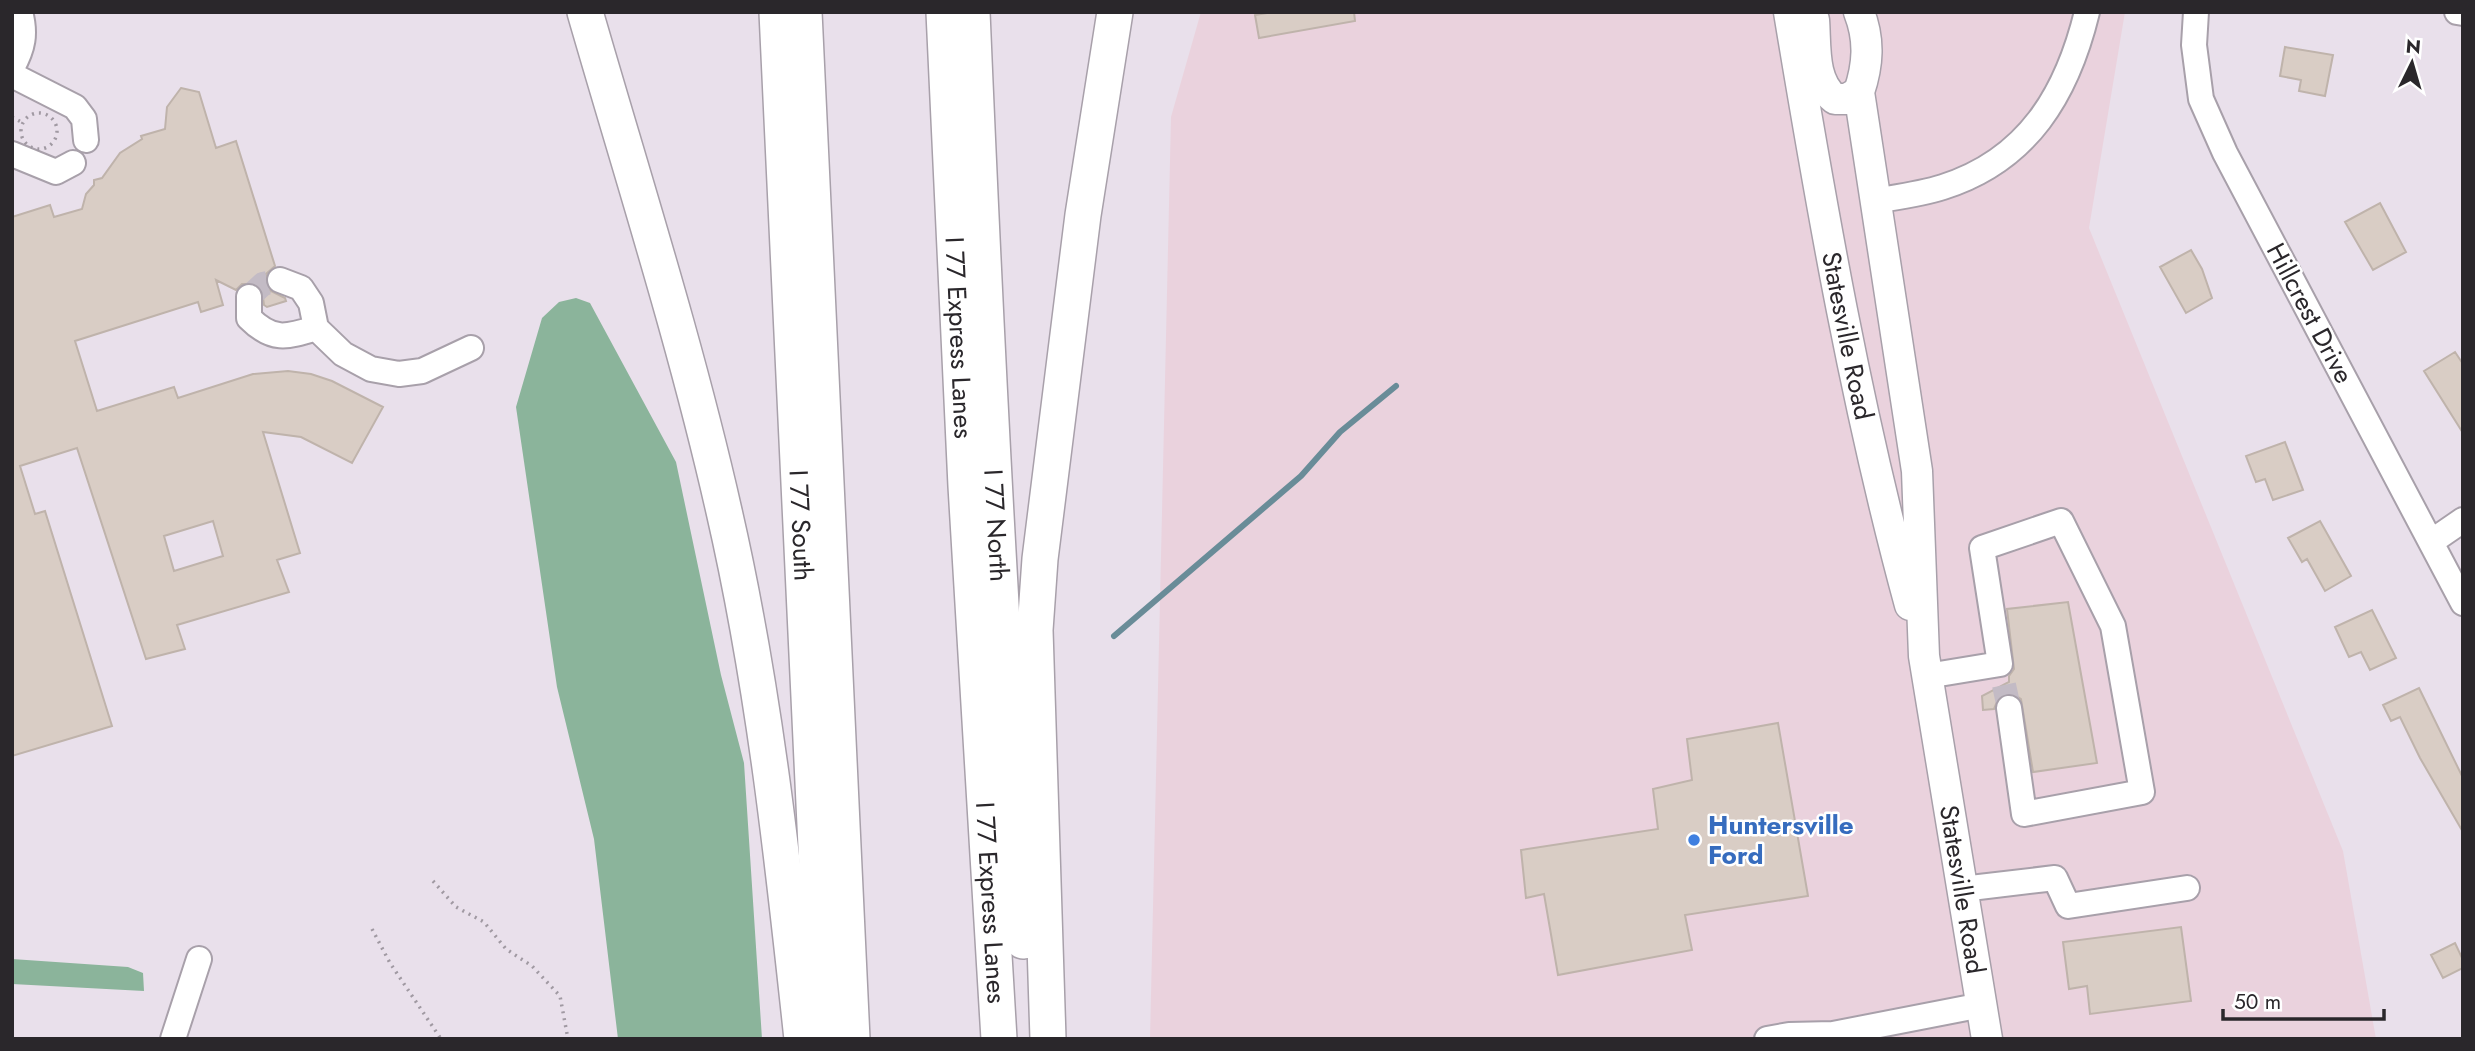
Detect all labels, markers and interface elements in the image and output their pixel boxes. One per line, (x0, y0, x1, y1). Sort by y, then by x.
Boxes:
north arrow (2377, 28, 2447, 98)
text: N (2405, 32, 2422, 61)
street label: I 77 Express Lanes (935, 236, 983, 439)
street label: Hillcrest Drive (2257, 236, 2363, 390)
street label: Statesville Road (1812, 249, 1883, 423)
street label: I 77 North (974, 468, 1018, 583)
street label: I 77 South (779, 469, 823, 582)
street label: I 77 Express Lanes (966, 801, 1016, 1005)
street label: Statesville Road (1930, 802, 1995, 977)
place label: Huntersville Ford (1708, 806, 1854, 874)
marker: Huntersville Ford (1686, 832, 1702, 848)
scale bar (2223, 978, 2384, 1022)
text: 50 m (2234, 987, 2281, 1017)

